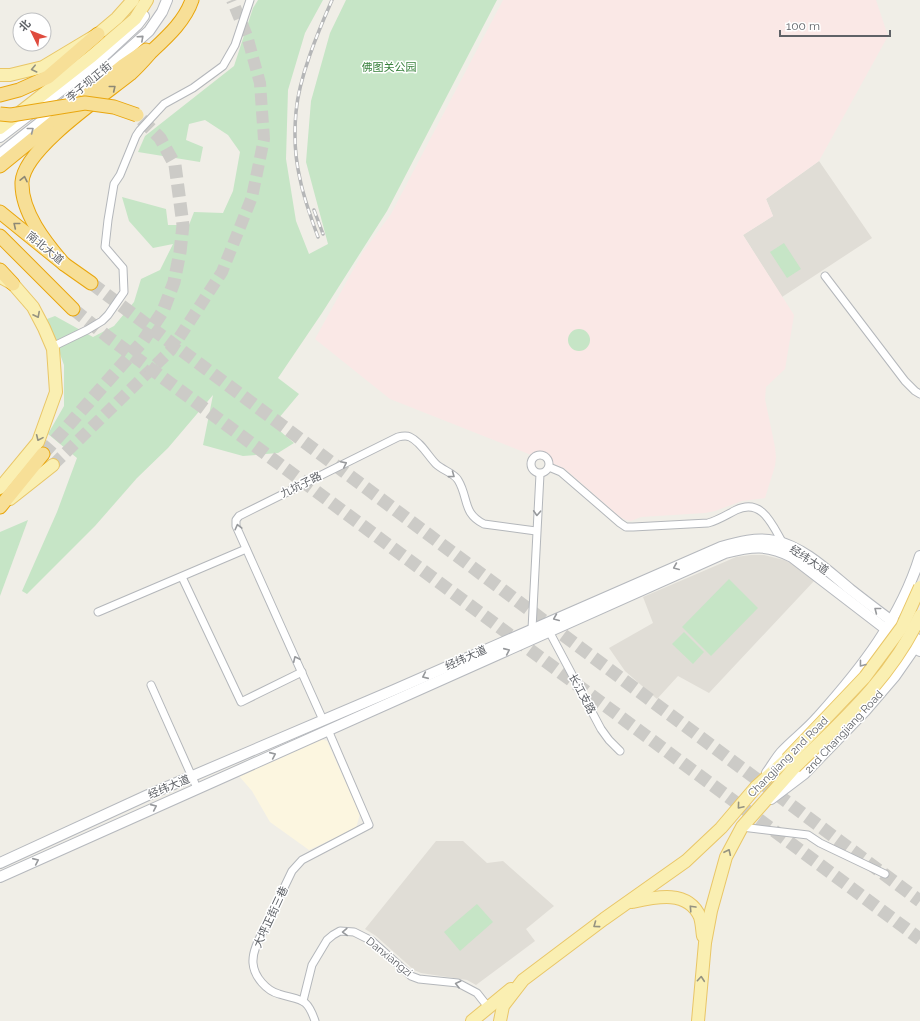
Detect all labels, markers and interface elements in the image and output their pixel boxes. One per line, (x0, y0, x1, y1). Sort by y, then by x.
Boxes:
north arrow (12, 12, 52, 52)
scale bar (780, 12, 890, 38)
text: 北 (17, 17, 34, 34)
text: 100 m (786, 19, 820, 33)
one-way arrow (136, 35, 144, 42)
street label: 李子坝正街 (64, 59, 114, 105)
park label: 佛图关公园 (362, 61, 417, 74)
one-way arrow (30, 65, 37, 73)
one-way arrow (108, 85, 115, 92)
one-way arrow (26, 127, 33, 134)
one-way arrow (20, 176, 28, 182)
one-way arrow (13, 222, 20, 229)
street label: 南北大道 (24, 229, 66, 267)
one-way arrow (32, 311, 40, 318)
one-way arrow (36, 434, 44, 442)
one-way arrow (340, 461, 348, 468)
street label: 九坑子路 (278, 470, 324, 500)
one-way arrow (448, 471, 455, 478)
one-way arrow (533, 509, 542, 516)
one-way arrow (234, 524, 243, 531)
street label: 经纬大道 (787, 543, 831, 577)
one-way arrow (672, 562, 679, 570)
one-way arrow (874, 608, 881, 615)
one-way arrow (553, 614, 560, 622)
street label: 经纬大道 (443, 643, 489, 673)
one-way arrow (504, 648, 511, 656)
one-way arrow (293, 655, 301, 663)
one-way arrow (860, 659, 867, 666)
one-way arrow (421, 672, 428, 680)
street label: 长江支路 (566, 672, 598, 716)
street label: 2nd Changjiang Road (802, 688, 886, 776)
street label: Changjiang 2nd Road (745, 714, 831, 800)
one-way arrow (269, 751, 276, 759)
street label: 经纬大道 (146, 772, 192, 802)
one-way arrow (737, 801, 744, 809)
one-way arrow (150, 804, 157, 812)
one-way arrow (724, 849, 732, 856)
one-way arrow (32, 857, 39, 865)
street label: 大坪正街三巷 (251, 884, 291, 950)
one-way arrow (689, 905, 697, 913)
one-way arrow (594, 920, 601, 927)
one-way arrow (342, 928, 348, 936)
street label: Danxiangzi (363, 935, 415, 979)
one-way arrow (697, 976, 706, 982)
one-way arrow (455, 981, 461, 989)

